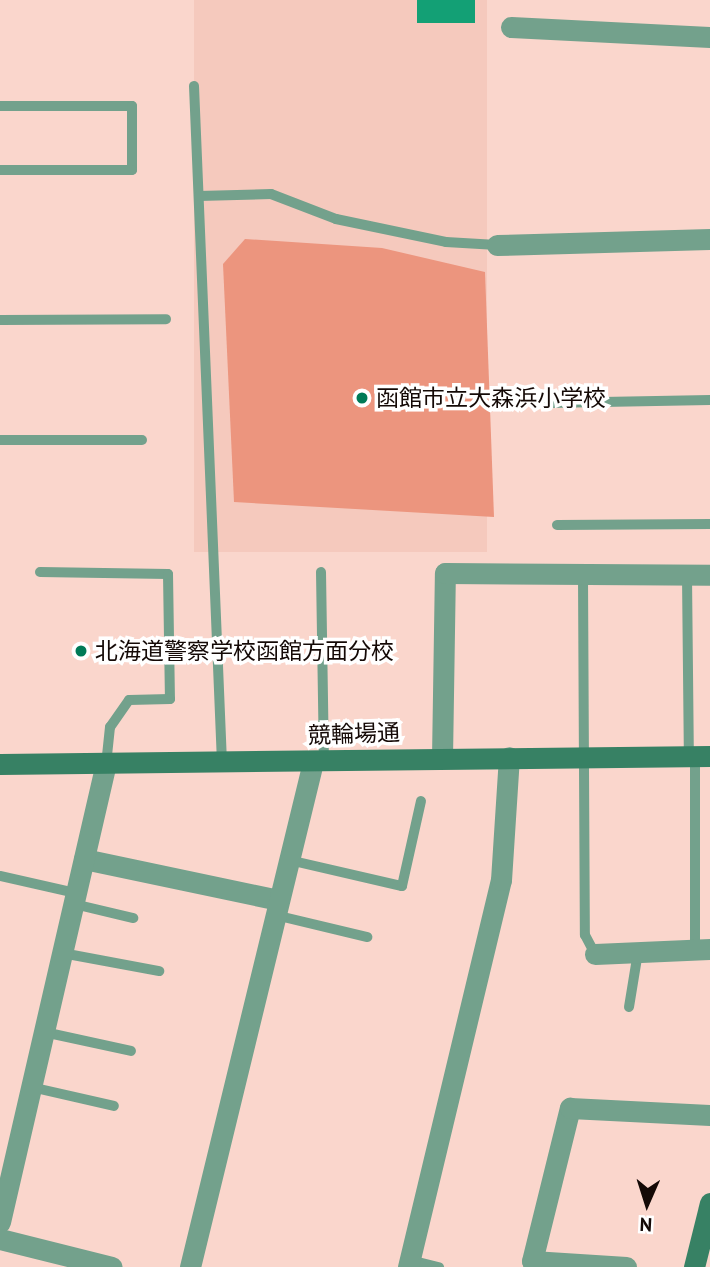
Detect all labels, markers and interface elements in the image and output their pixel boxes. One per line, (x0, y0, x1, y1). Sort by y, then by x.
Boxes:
place label: 函館市立大森浜小学校 (376, 384, 606, 412)
marker: 函館市立大森浜小学校 (354, 390, 370, 406)
place label: 北海道警察学校函館方面分校 (95, 637, 394, 665)
marker: 北海道警察学校函館方面分校 (73, 643, 89, 659)
street label: 競輪場通 (308, 719, 400, 749)
north arrow (612, 1169, 682, 1239)
text: N (639, 1213, 653, 1237)

